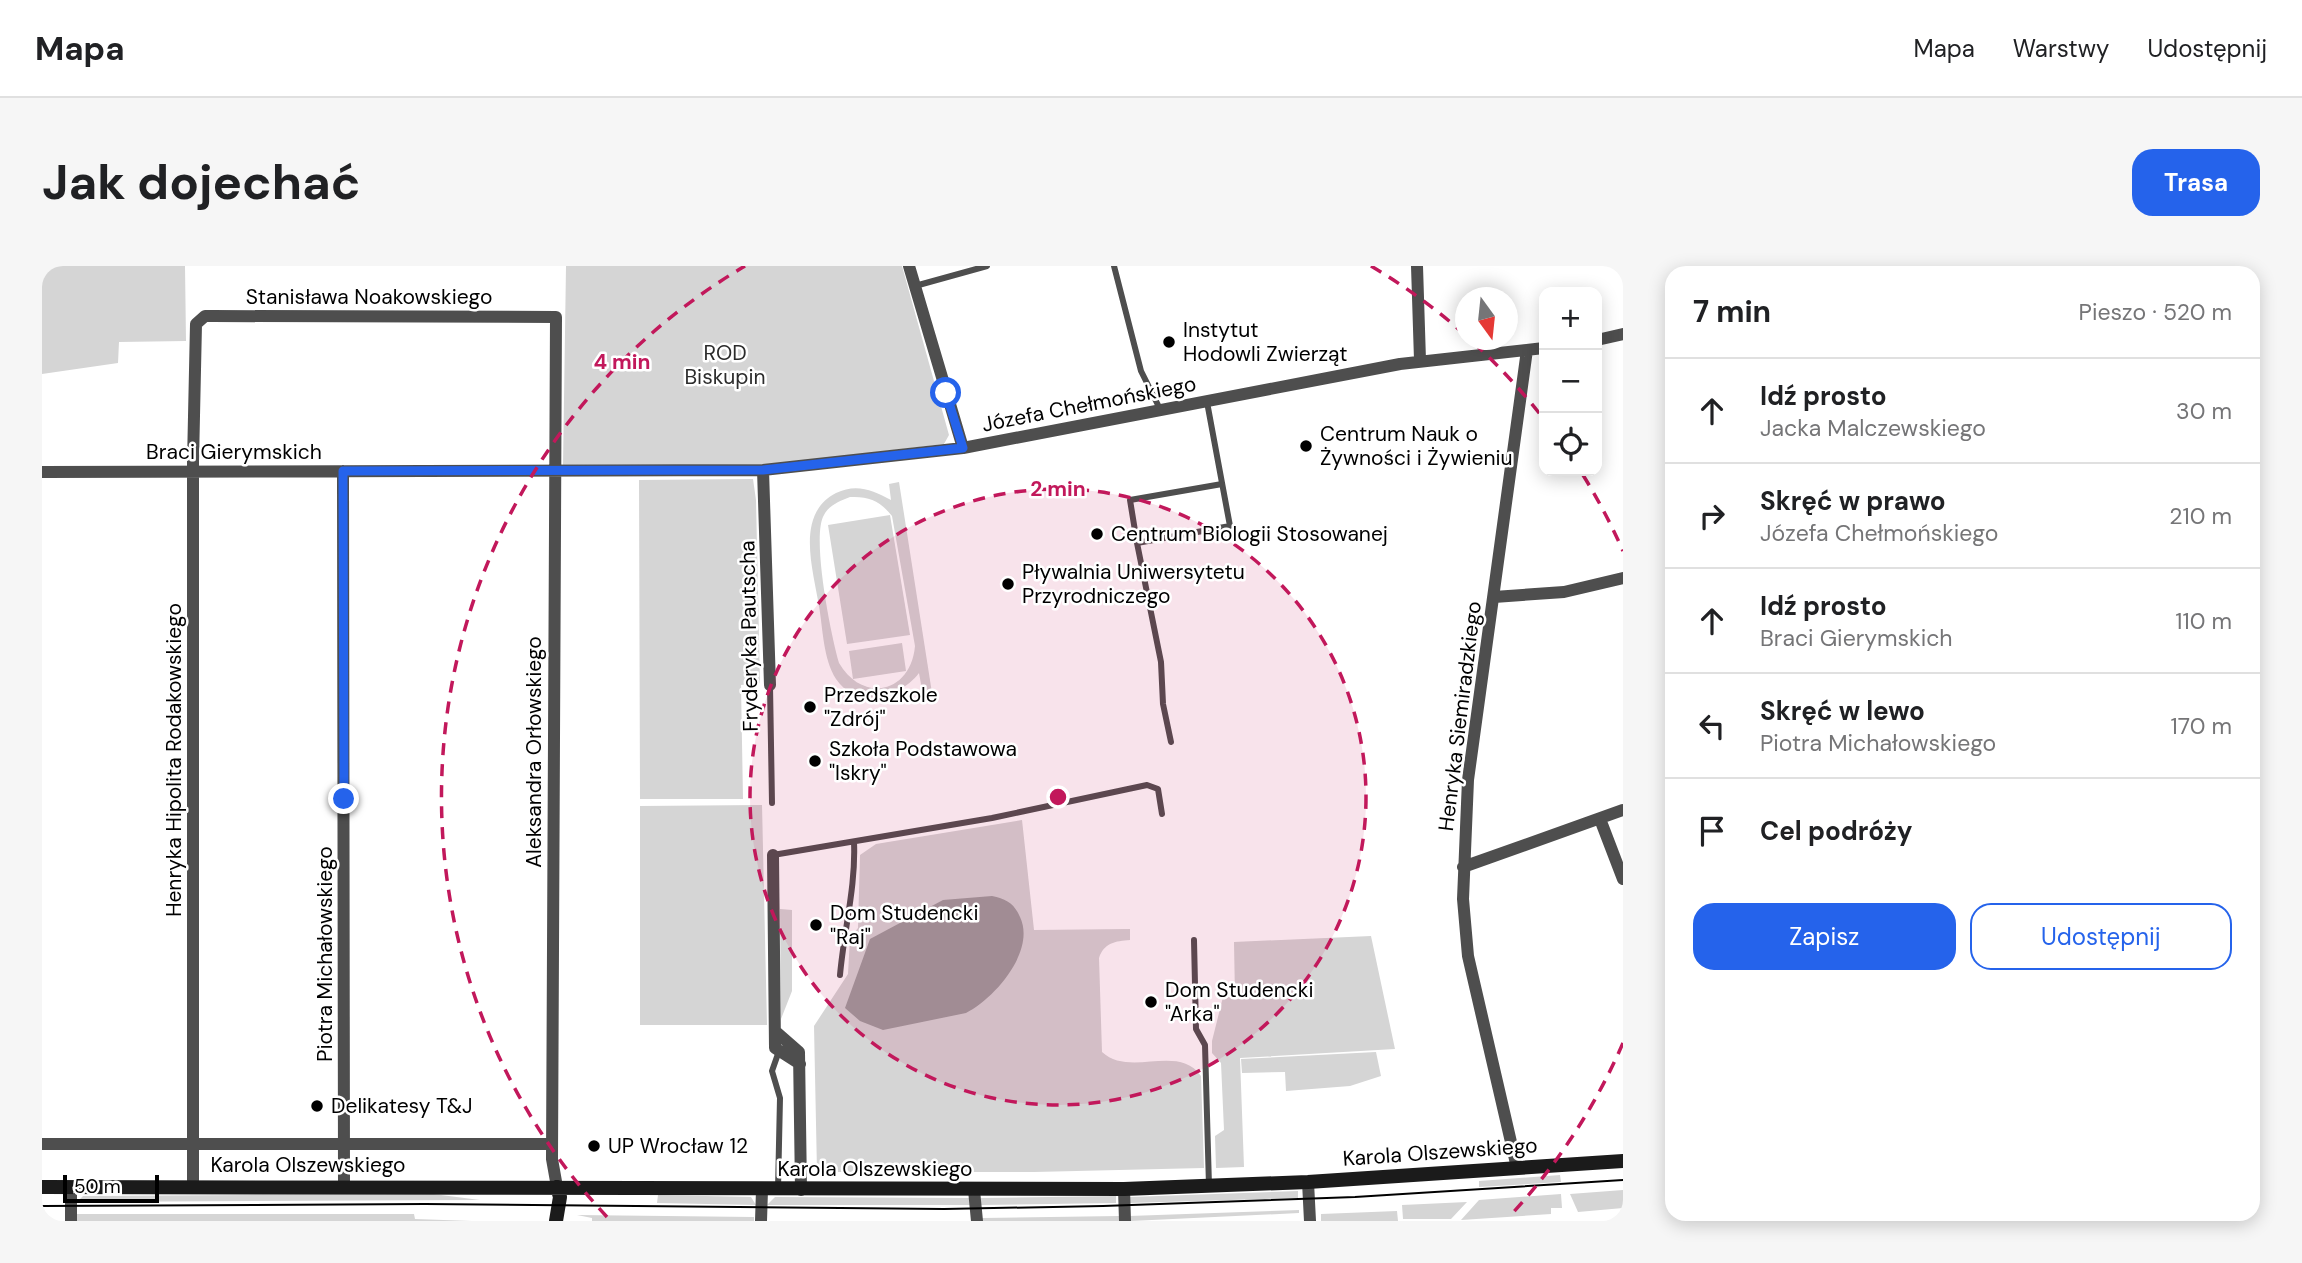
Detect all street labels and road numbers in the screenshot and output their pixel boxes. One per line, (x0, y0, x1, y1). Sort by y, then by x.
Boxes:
street label: Stanisława Noakowskiego (246, 283, 492, 311)
street label: Józefa Chełmońskiego (980, 369, 1198, 439)
street label: Braci Gierymskich (146, 438, 322, 466)
street label: Fryderyka Pautscha (733, 540, 765, 732)
street label: Henryka Siemiradzkiego (1432, 599, 1488, 833)
street label: Henryka Hipolita Rodakowskiego (160, 603, 188, 917)
street label: Aleksandra Orłowskiego (520, 636, 548, 868)
street label: Piotra Michałowskiego (311, 846, 339, 1062)
street label: Karola Olszewskiego (1342, 1131, 1538, 1173)
street label: Karola Olszewskiego (210, 1151, 406, 1179)
street label: Karola Olszewskiego (777, 1155, 973, 1183)

